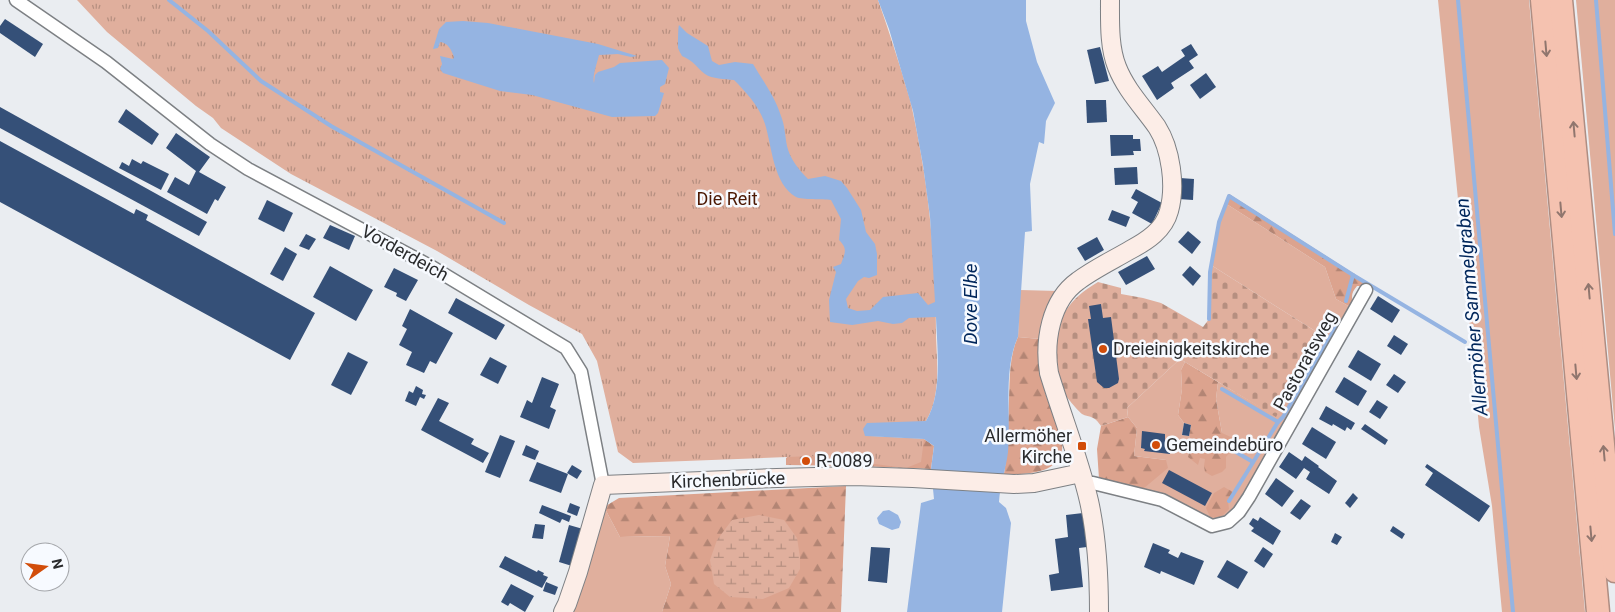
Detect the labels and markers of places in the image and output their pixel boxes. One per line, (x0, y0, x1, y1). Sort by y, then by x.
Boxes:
place label: Dreieinigkeitskirche (1113, 338, 1269, 359)
marker: Dreieinigkeitskirche (1097, 343, 1109, 355)
place label: Allermöher Kirche (984, 425, 1072, 467)
place label: Gemeindebüro (1166, 434, 1283, 455)
marker: Gemeindebüro (1150, 439, 1162, 451)
marker: Allermöher Kirche (1076, 440, 1088, 452)
place label: R-0089 (816, 450, 873, 471)
marker: R-0089 (800, 455, 812, 467)

